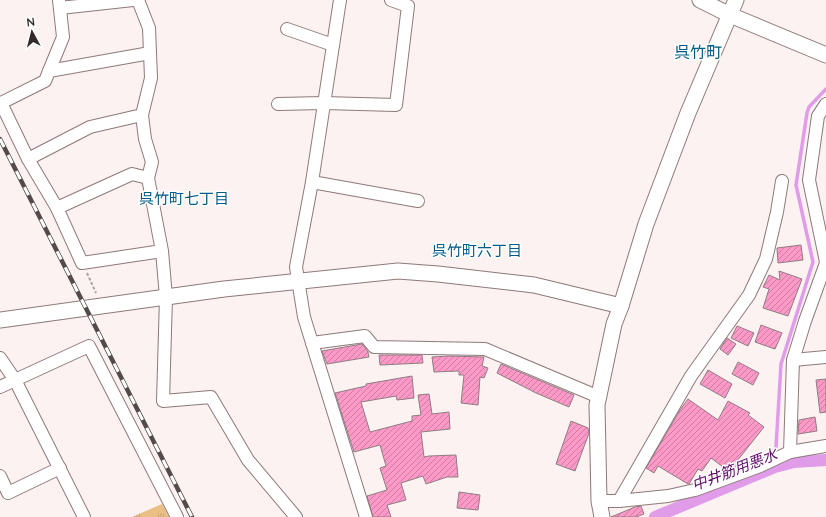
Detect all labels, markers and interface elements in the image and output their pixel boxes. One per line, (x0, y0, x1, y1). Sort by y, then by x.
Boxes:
north arrow (12, 12, 52, 52)
text: N (26, 15, 36, 29)
district label: 呉竹町 (674, 42, 722, 61)
district label: 呉竹町七丁目 (139, 189, 229, 207)
district label: 呉竹町六丁目 (432, 241, 522, 259)
water label: 中井筋用悪水 (689, 444, 781, 494)

